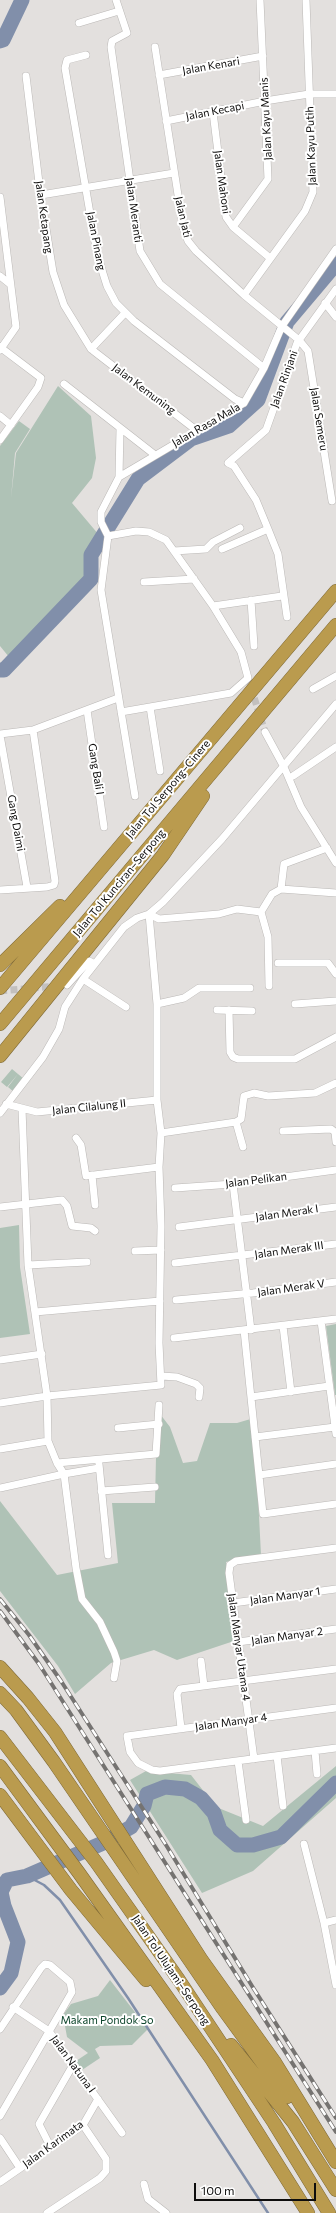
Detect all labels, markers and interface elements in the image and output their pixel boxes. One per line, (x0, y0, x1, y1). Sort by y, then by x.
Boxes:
street label: Jalan Kenari (181, 54, 241, 78)
street label: Jalan Kayu Manis (257, 77, 275, 161)
street label: Jalan Kecapi (185, 99, 245, 123)
street label: Jalan Kayu Putih (303, 106, 319, 186)
street label: Jalan Mahoni (211, 149, 233, 215)
street label: Jalan Meranti (123, 176, 145, 244)
street label: Jalan Ketapang (32, 180, 56, 254)
street label: Jalan Jati (172, 195, 194, 239)
street label: Jalan Pinang (84, 210, 108, 272)
street label: Jalan Rinjani (268, 349, 300, 409)
street label: Jalan Kemuning (110, 361, 178, 417)
street label: Jalan Semeru (307, 386, 331, 452)
street label: Jalan Rasa Mala (170, 400, 242, 450)
street label: Jalan Tol Serpong–Cinere (123, 737, 213, 841)
street label: Gang Bali I (85, 742, 107, 796)
street label: Gang Daimi (5, 794, 27, 852)
street label: Jalan Tol Kunciran–Serpong (70, 827, 168, 939)
street label: Jalan Cilalung II (51, 1097, 127, 1117)
street label: Jalan Pelikan (224, 1170, 288, 1190)
street label: Jalan Merak I (255, 1202, 319, 1224)
street label: Jalan Merak III (254, 1239, 324, 1261)
street label: Jalan Merak V (256, 1277, 326, 1299)
street label: Jalan Manyar 1 (249, 1585, 321, 1607)
street label: Jalan Manyar Utama 4 (225, 1592, 253, 1702)
street label: Jalan Manyar 2 (250, 1624, 324, 1648)
street label: Jalan Manyar 4 (194, 1710, 268, 1734)
street label: Jalan Tol Ulujami–Serpong (129, 1912, 213, 2028)
park label: Makam Pondok So (60, 2013, 154, 2027)
street label: Jalan Natuna I (48, 2033, 98, 2095)
street label: Jalan Karimata (20, 2118, 86, 2170)
scale bar (196, 2175, 318, 2201)
text: 100 m (201, 2183, 235, 2197)

